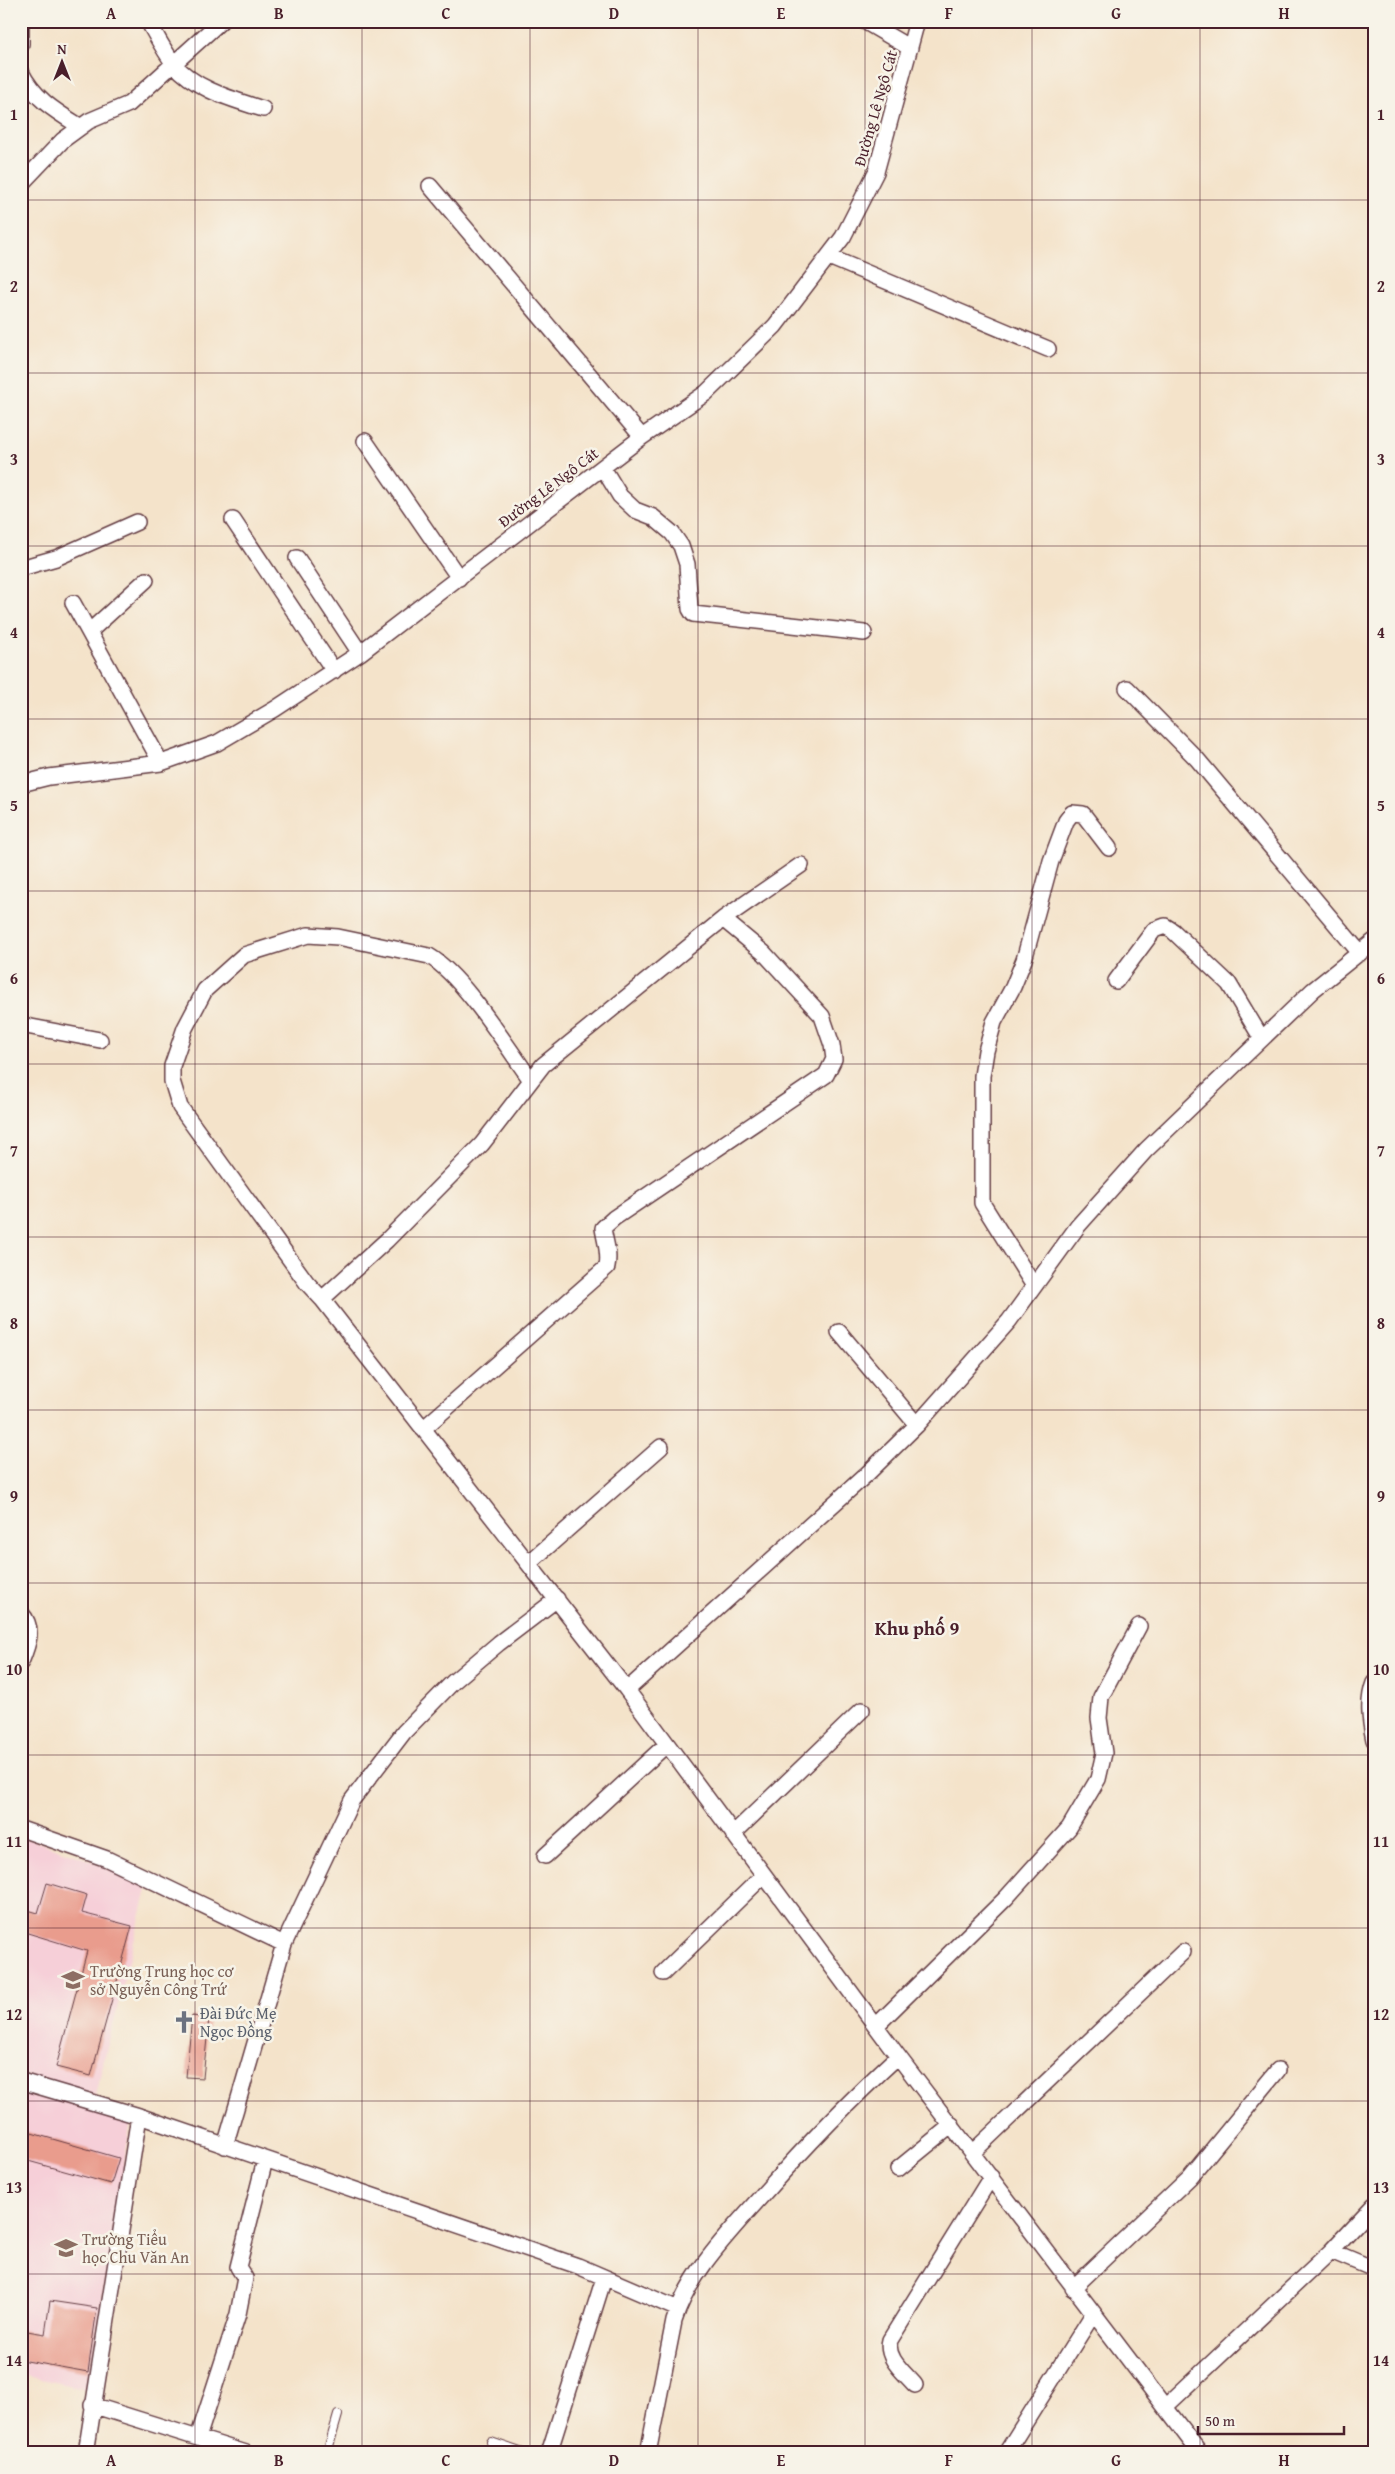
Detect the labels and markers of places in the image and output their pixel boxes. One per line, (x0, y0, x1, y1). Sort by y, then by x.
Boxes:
place label: Trường Trung học cơ sở Nguyễn Công Trứ (90, 1959, 235, 2001)
school or university icon: Trường Trung học cơ sở Nguyễn Công Trứ (60, 1967, 86, 1993)
place label: Đài Đức Mẹ Ngọc Đồng (200, 2001, 276, 2043)
church icon: Đài Đức Mẹ Ngọc Đồng (171, 2009, 197, 2035)
place label: Trường Tiểu học Chu Văn An (82, 2227, 189, 2269)
school or university icon: Trường Tiểu học Chu Văn An (53, 2235, 79, 2261)

